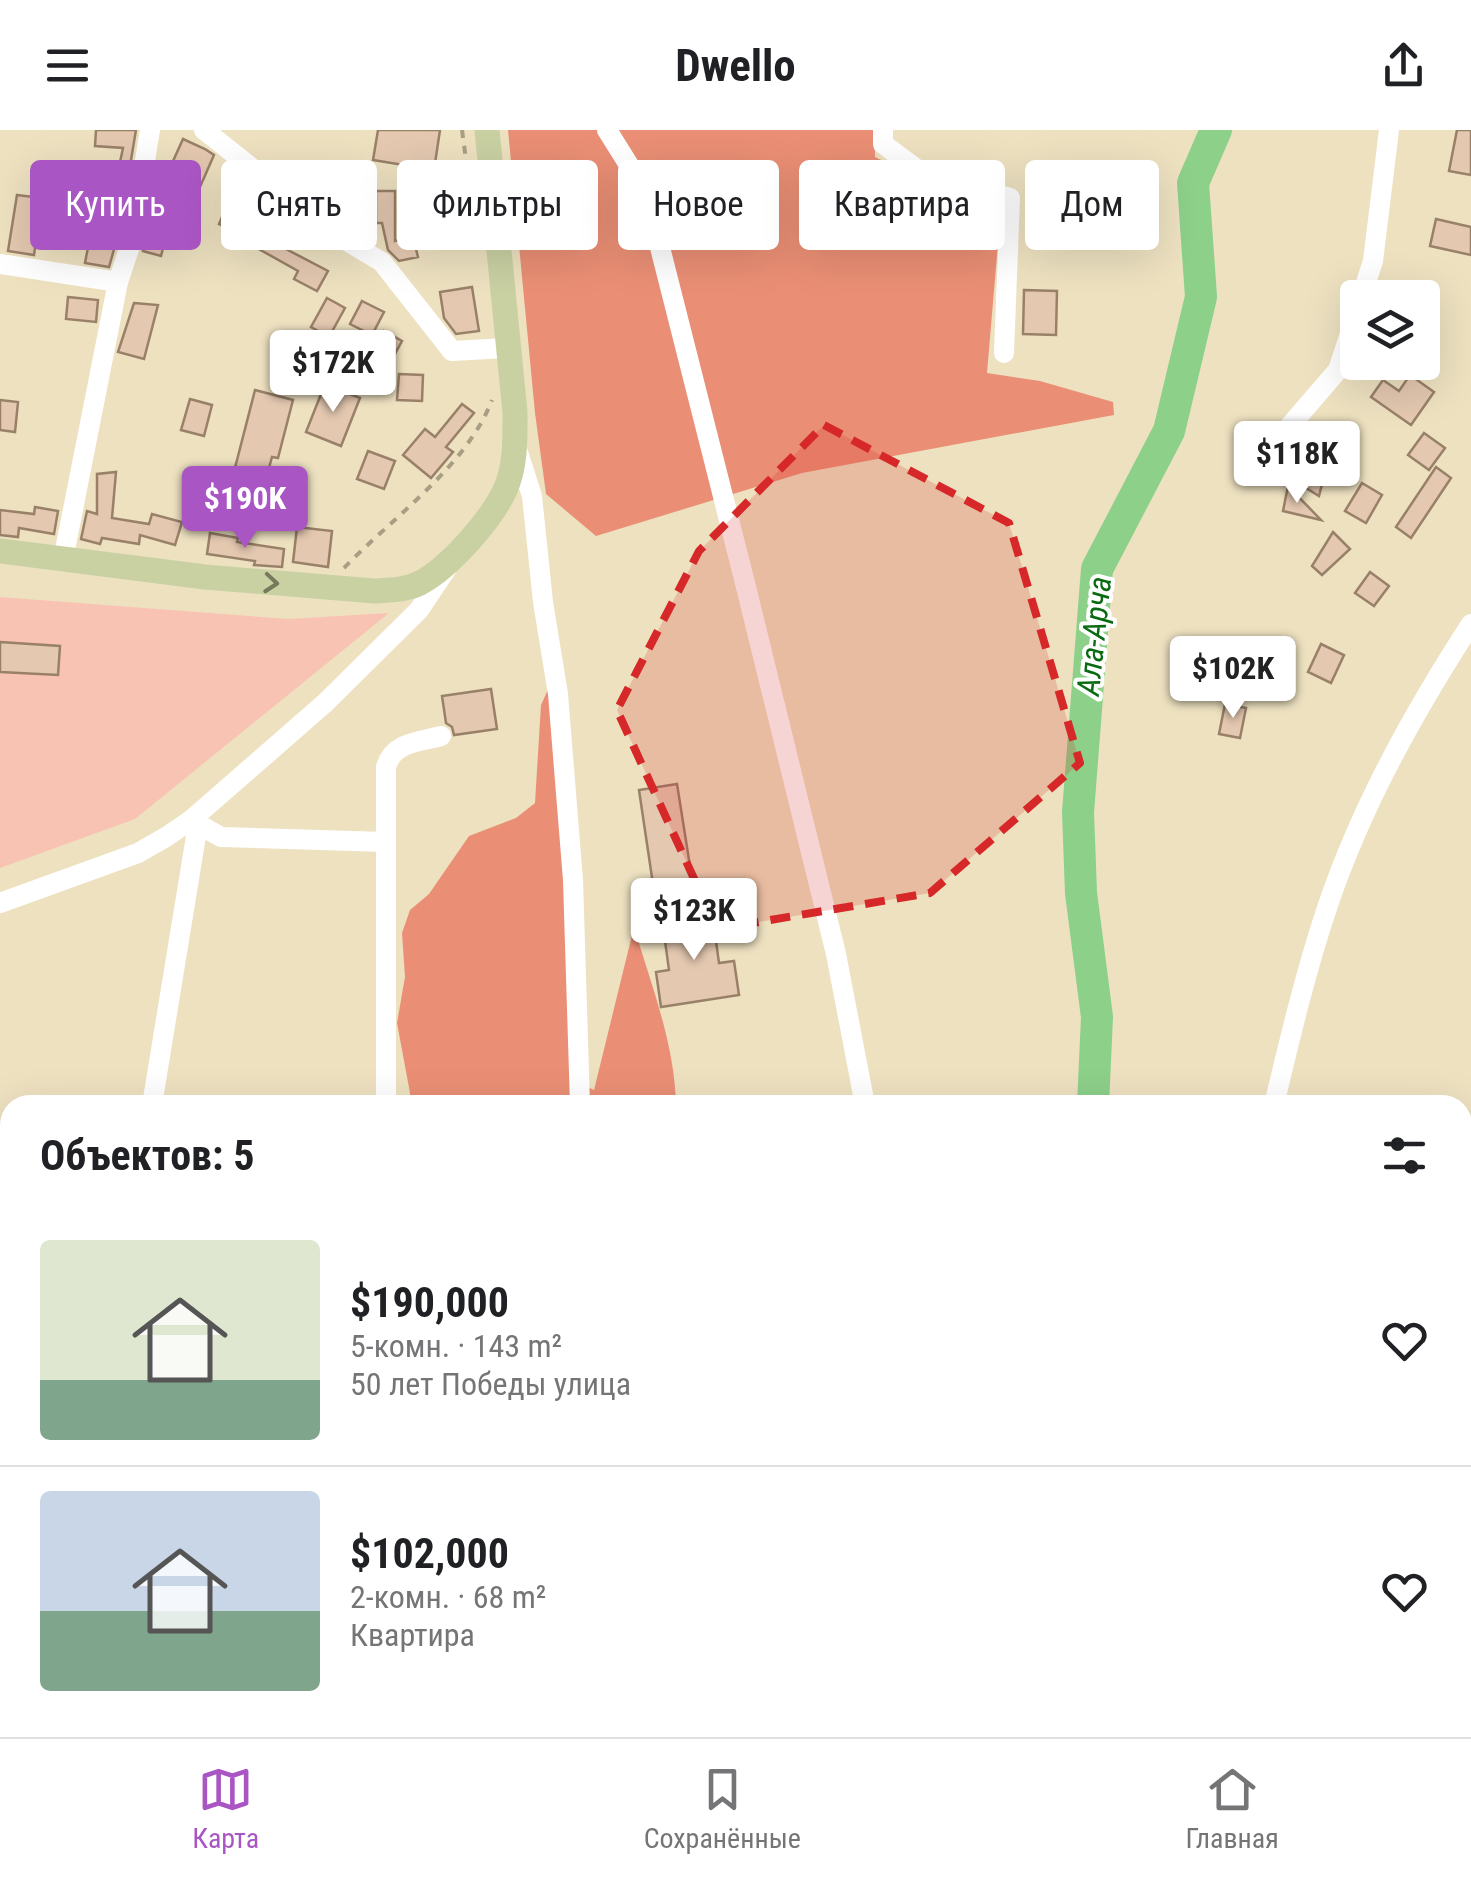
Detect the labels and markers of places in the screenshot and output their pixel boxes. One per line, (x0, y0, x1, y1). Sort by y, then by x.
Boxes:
pin: $172K (263, 330, 403, 415)
pin: $118K (1227, 421, 1367, 506)
pin: $190K (175, 466, 315, 551)
pin: $102K (1163, 636, 1303, 721)
pin: $123K (624, 878, 764, 963)

